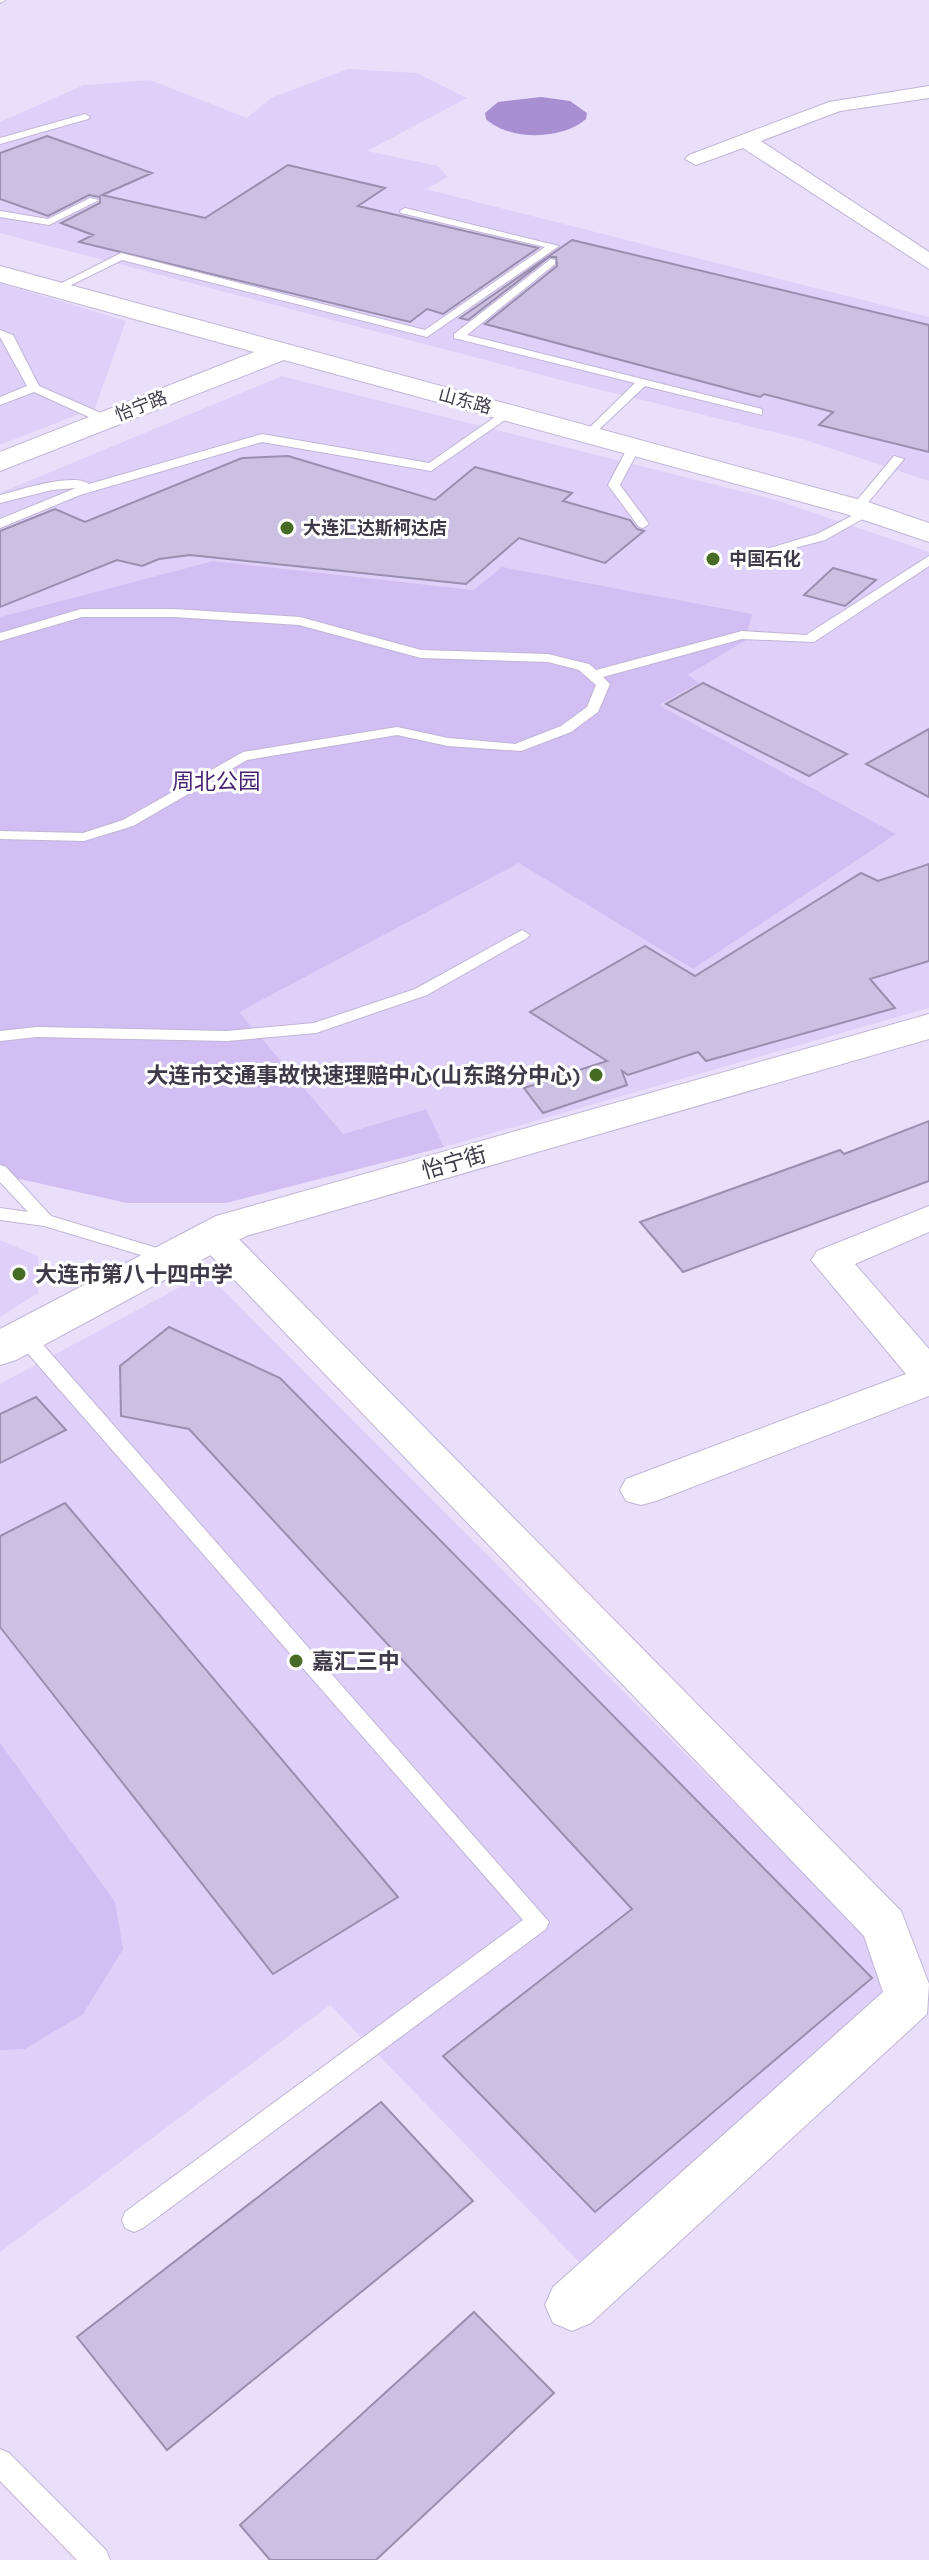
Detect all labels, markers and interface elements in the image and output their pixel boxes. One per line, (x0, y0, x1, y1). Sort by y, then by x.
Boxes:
street label: 山东路 (436, 382, 494, 419)
street label: 怡宁路 (111, 385, 170, 426)
place label: 大连汇达斯柯达店 (303, 516, 447, 539)
marker: 大连汇达斯柯达店 (278, 519, 296, 537)
place label: 中国石化 (729, 547, 801, 570)
marker: 中国石化 (704, 550, 722, 568)
park label: 周北公园 (172, 767, 260, 795)
place label: 大连市交通事故快速理赔中心(山东路分中心) (146, 1061, 580, 1089)
marker: 大连市交通事故快速理赔中心(山东路分中心) (587, 1066, 605, 1084)
street label: 怡宁街 (418, 1139, 490, 1185)
place label: 大连市第八十四中学 (35, 1260, 233, 1288)
marker: 大连市第八十四中学 (10, 1265, 28, 1283)
place label: 嘉汇三中 (312, 1647, 400, 1675)
marker: 嘉汇三中 (287, 1652, 305, 1670)

